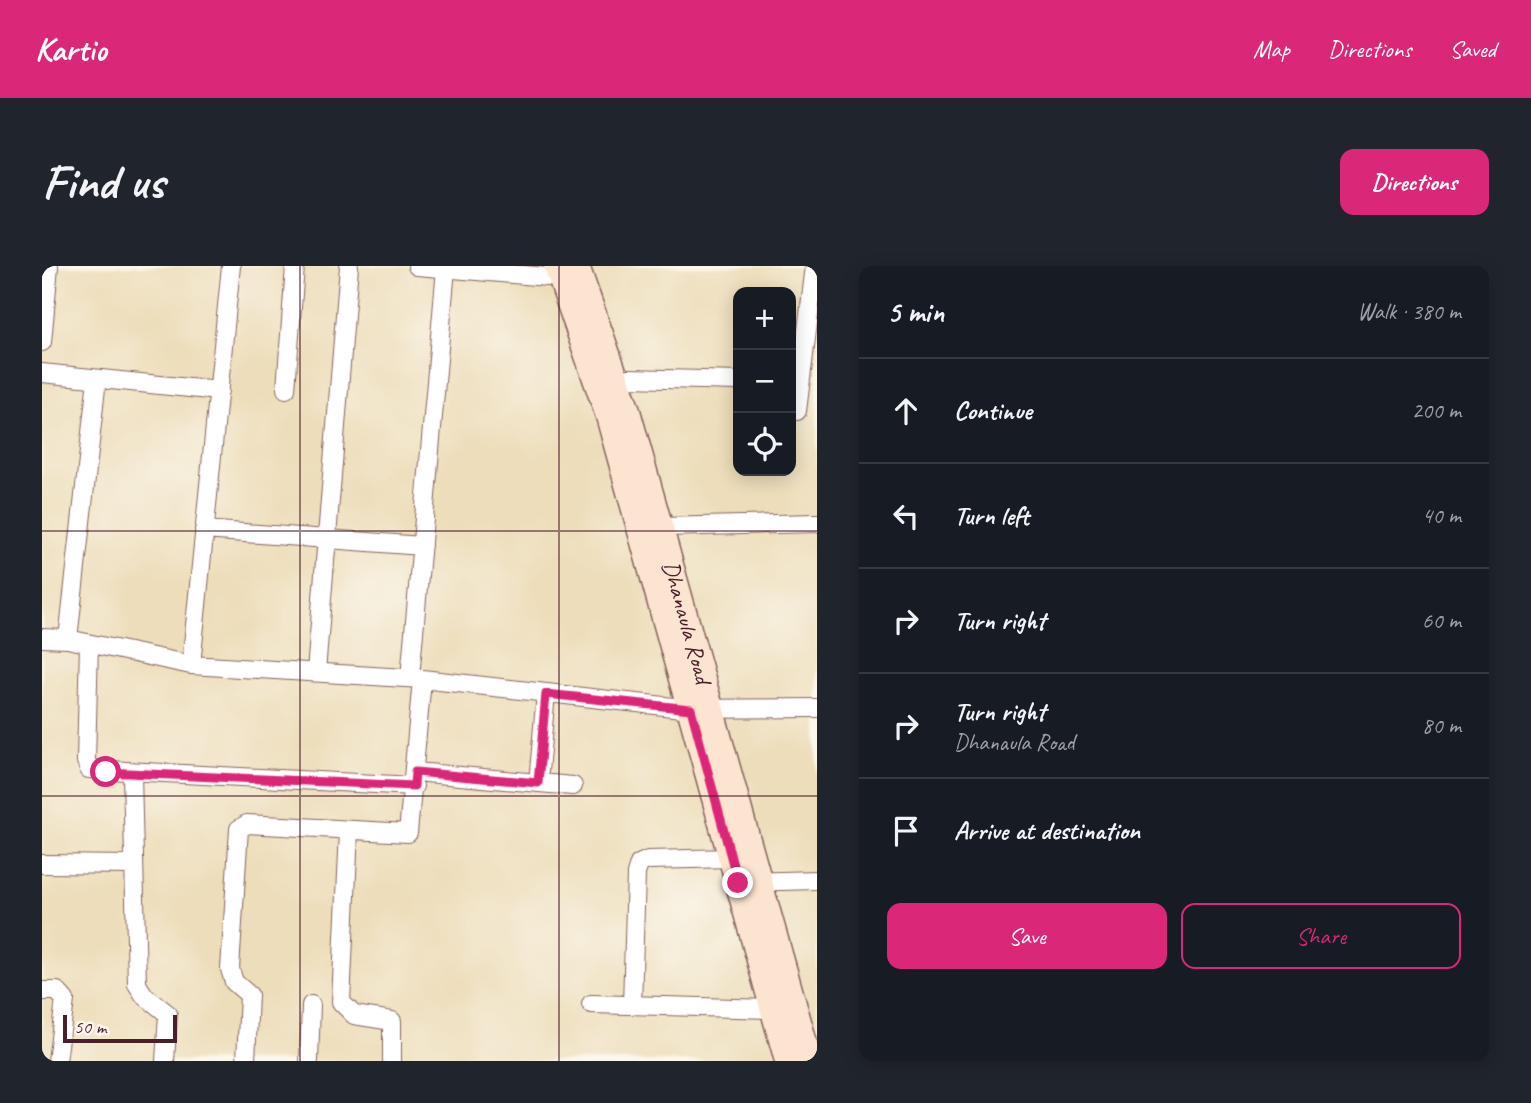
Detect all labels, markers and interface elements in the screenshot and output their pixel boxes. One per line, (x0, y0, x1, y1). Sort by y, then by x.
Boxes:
text: Kartio (35, 28, 106, 70)
text: Map (1253, 34, 1290, 64)
text: Directions (1328, 34, 1411, 64)
text: Saved (1449, 34, 1496, 64)
button: Directions (1340, 149, 1489, 215)
text: Find us (42, 151, 164, 213)
map controls (733, 287, 796, 476)
button: + (733, 287, 796, 350)
text: 5 min (887, 293, 944, 331)
text: Walk · 380 m (1357, 297, 1461, 326)
button: − (733, 350, 796, 413)
icon: ahead (887, 392, 925, 430)
text: Continue (954, 394, 1032, 427)
text: 200 m (1412, 396, 1461, 425)
button: locate (733, 413, 796, 476)
icon: left (887, 497, 925, 535)
text: Turn left (954, 499, 1029, 532)
text: 40 m (1422, 501, 1461, 530)
street label: Dhanaula Road (656, 558, 720, 690)
icon: right (887, 602, 925, 640)
text: Turn right (954, 604, 1045, 637)
text: 60 m (1422, 606, 1461, 635)
text: Turn right (954, 695, 1045, 728)
icon: right (887, 707, 925, 745)
text: 80 m (1422, 711, 1461, 740)
text: Dhanaula Road (954, 728, 1075, 757)
route start (90, 756, 121, 787)
icon: arrive (887, 812, 925, 850)
text: Arrive at destination (954, 814, 1140, 847)
route end (722, 867, 753, 898)
button: Save (887, 903, 1167, 969)
button: Share (1181, 903, 1461, 969)
scale bar (63, 1012, 177, 1044)
text: 50 m (74, 1015, 106, 1039)

